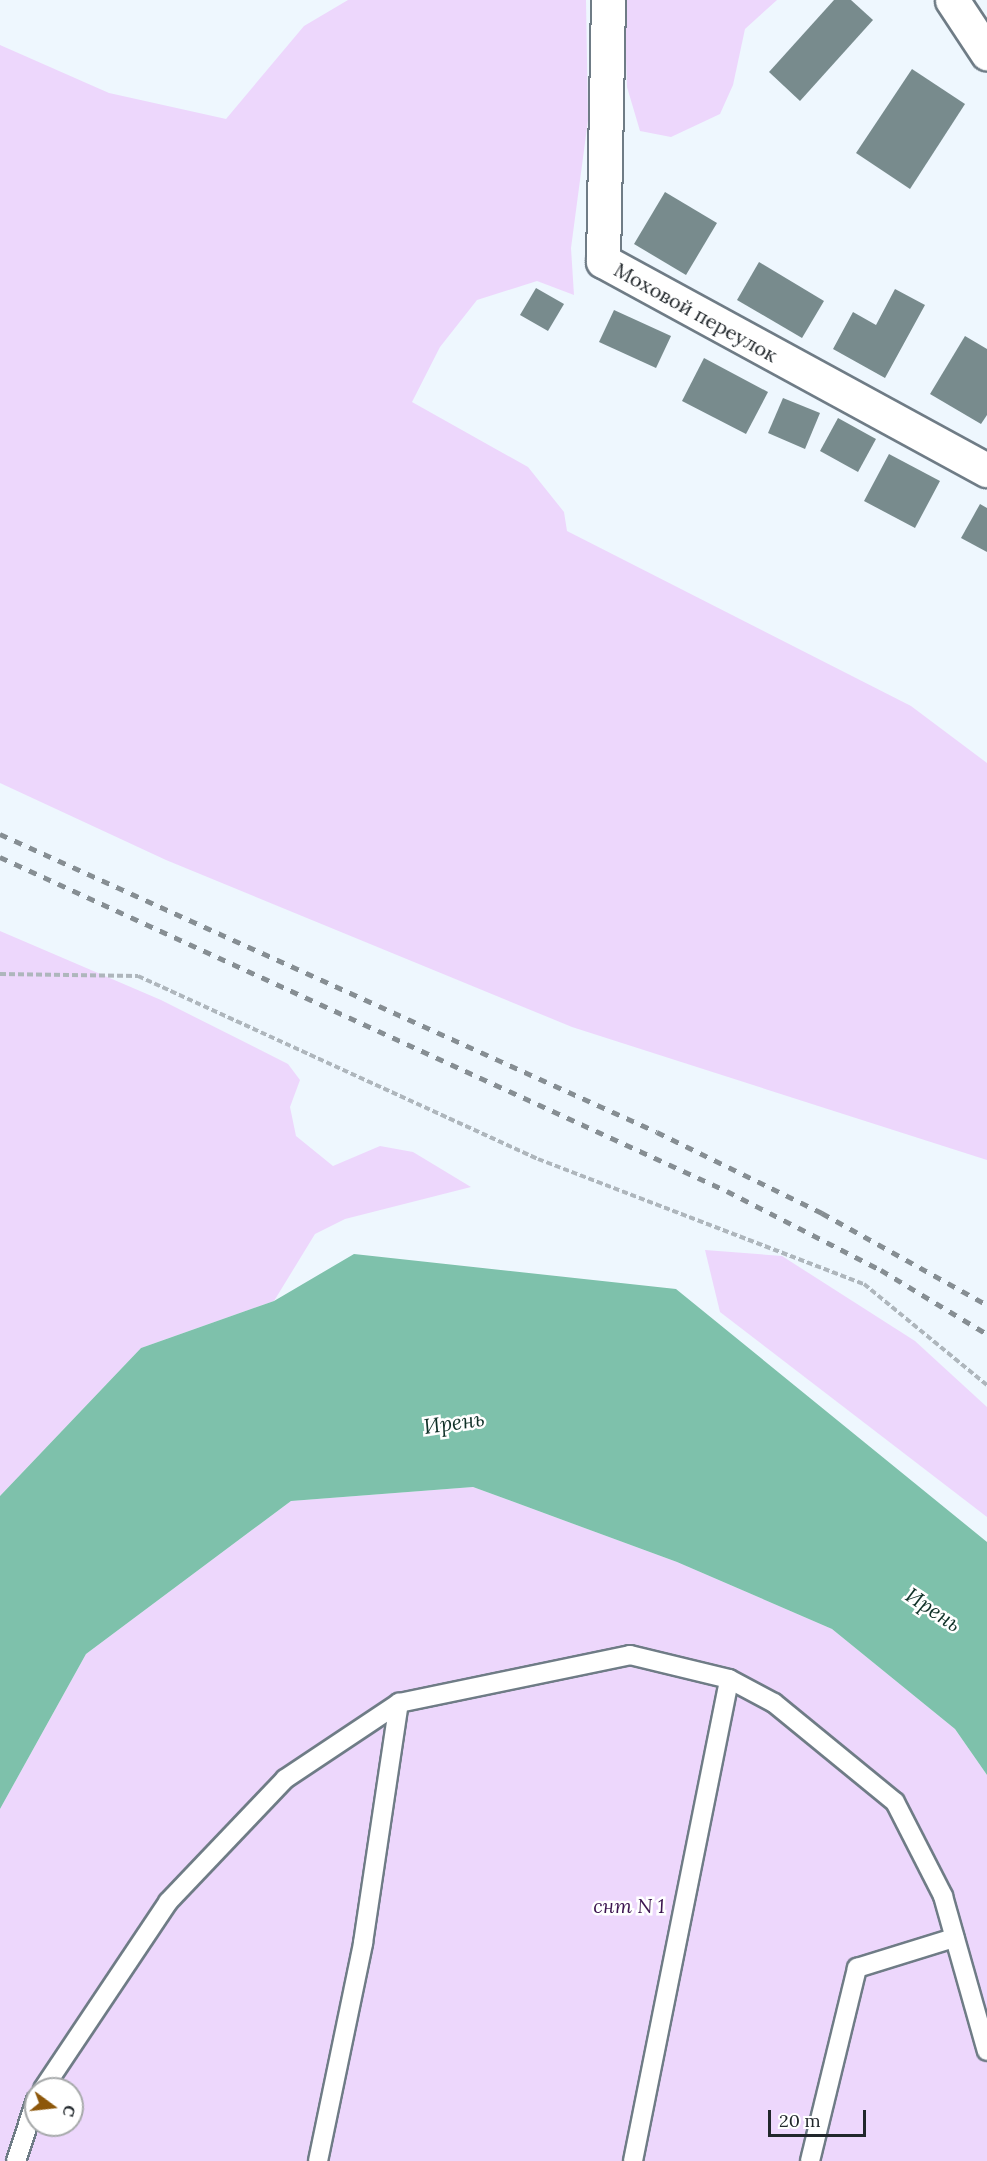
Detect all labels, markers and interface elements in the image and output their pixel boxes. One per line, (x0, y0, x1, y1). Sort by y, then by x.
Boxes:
street label: Моховой переулок (610, 257, 782, 367)
water label: Ирень (422, 1406, 486, 1440)
water label: Ирень (901, 1582, 965, 1638)
park label: снт N 1 (593, 1893, 665, 1917)
north arrow (24, 2077, 84, 2137)
scale bar (771, 2098, 868, 2136)
text: С (58, 2103, 81, 2119)
text: 20 m (779, 2109, 821, 2132)

